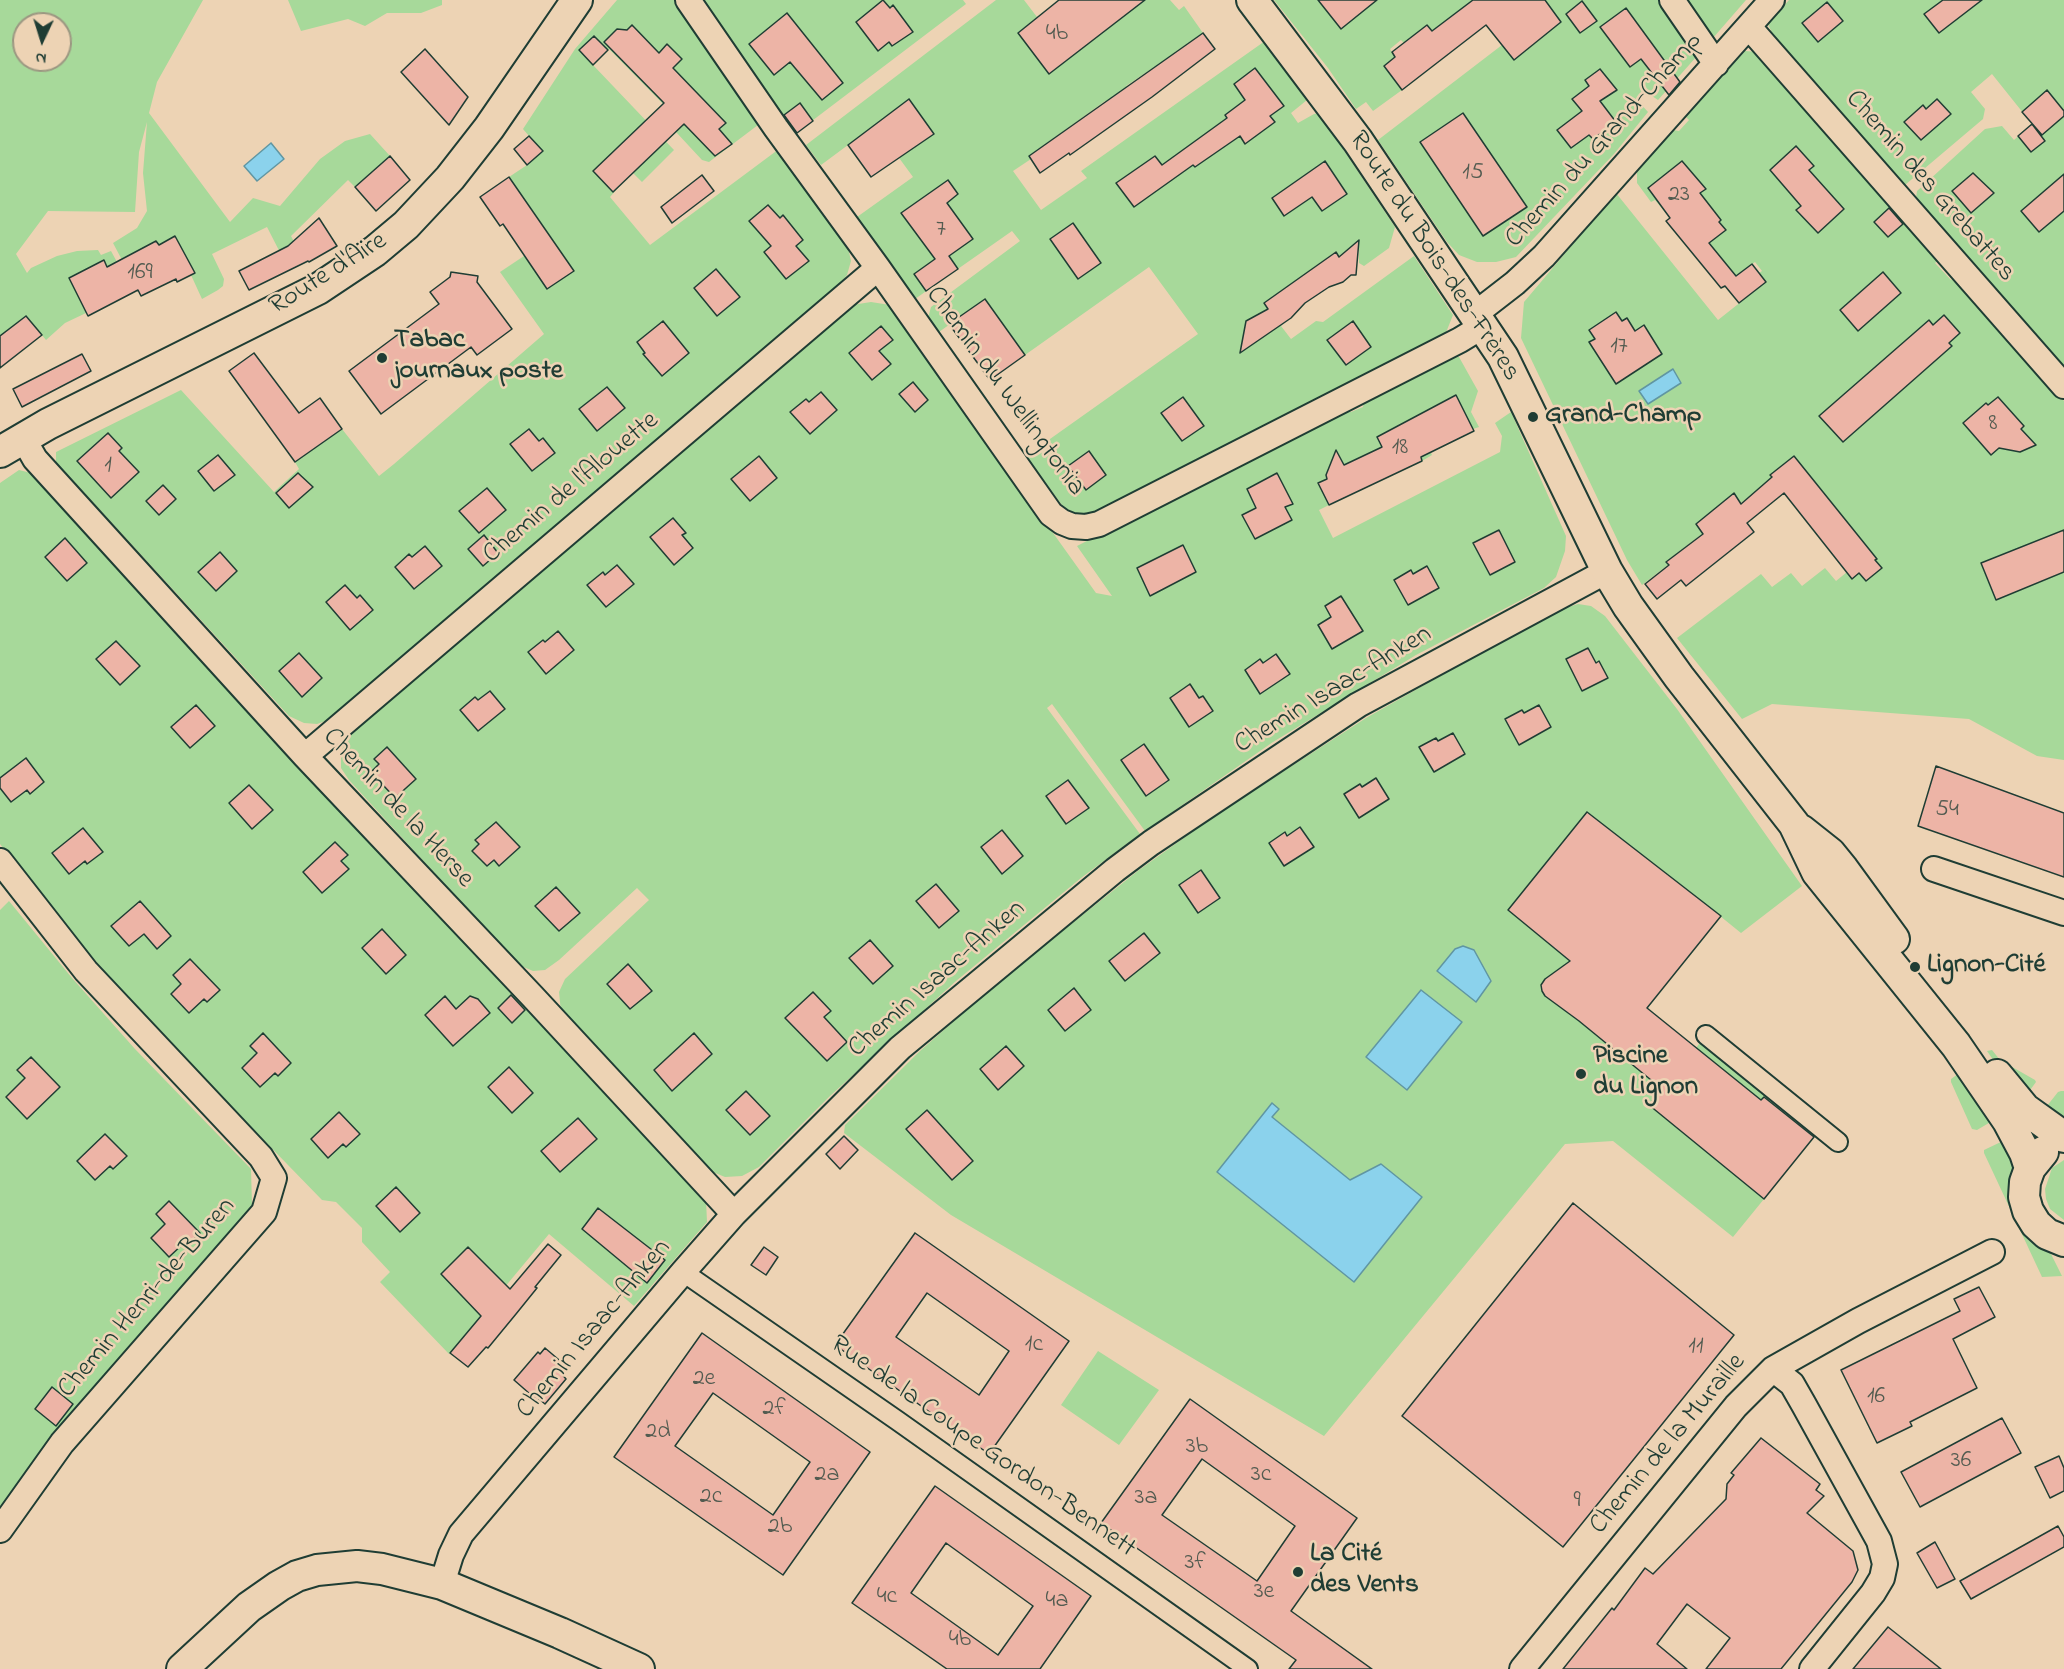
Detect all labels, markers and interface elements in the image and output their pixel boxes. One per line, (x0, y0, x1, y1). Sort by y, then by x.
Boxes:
north arrow (12, 12, 72, 72)
house number: 4b (1046, 21, 1068, 49)
street label: Chemin du Grand-Champ (1500, 26, 1710, 256)
text: N (35, 46, 47, 70)
street label: Chemin des Grebattes (1837, 84, 2021, 290)
street label: Route du Bois-des-Frères (1340, 126, 1526, 388)
house number: 15 (1462, 160, 1484, 188)
house number: 23 (1668, 182, 1690, 210)
house number: 7 (936, 217, 946, 245)
street label: Route d'Aïre (264, 226, 394, 324)
house number: 169 (127, 260, 153, 288)
street label: Chemin du Wellingtonia (917, 281, 1091, 503)
place label: Tabac journaux poste (394, 326, 563, 389)
house number: 17 (1610, 334, 1628, 362)
marker: Tabac journaux poste (375, 351, 389, 365)
place label: Grand-Champ (1545, 401, 1701, 433)
street label: Chemin de l'Alouette (477, 406, 667, 572)
marker: Grand-Champ (1526, 410, 1540, 424)
house number: 8 (1989, 411, 1997, 439)
house number: 18 (1392, 435, 1408, 463)
house number: 1 (104, 453, 112, 481)
street label: Chemin Isaac-Anken (1230, 619, 1438, 763)
street label: Chemin de la Herse (314, 722, 480, 896)
house number: 54 (1935, 797, 1959, 825)
street label: Chemin Isaac-Anken (843, 894, 1033, 1066)
place label: Lignon-Cité (1927, 951, 2046, 983)
marker: Lignon-Cité (1908, 960, 1922, 974)
place label: Piscine du Lignon (1593, 1042, 1698, 1105)
marker: Piscine du Lignon (1574, 1067, 1588, 1081)
street label: Chemin Henri-de-Buren (52, 1192, 244, 1406)
street label: Chemin Isaac-Anken (511, 1234, 679, 1426)
street label: Rue de la Coupe Gordon-Bennett (823, 1330, 1141, 1566)
house number: 1c (1025, 1332, 1043, 1360)
house number: 11 (1688, 1334, 1704, 1362)
street label: Chemin de la Muraille (1584, 1348, 1754, 1542)
house number: 2e (693, 1366, 715, 1394)
house number: 16 (1867, 1384, 1885, 1412)
house number: 2f (762, 1396, 786, 1424)
house number: 2d (645, 1419, 671, 1447)
house number: 3b (1186, 1434, 1208, 1462)
house number: 36 (1951, 1448, 1971, 1476)
house number: 2a (815, 1462, 839, 1490)
house number: 3c (1251, 1462, 1271, 1490)
house number: 2c (700, 1484, 722, 1512)
house number: 3a (1135, 1485, 1157, 1513)
house number: 9 (1573, 1488, 1581, 1516)
house number: 2b (768, 1514, 792, 1542)
place label: La Cité des Vents (1310, 1540, 1419, 1603)
house number: 3f (1184, 1550, 1206, 1578)
marker: La Cité des Vents (1291, 1565, 1305, 1579)
house number: 3e (1254, 1579, 1274, 1607)
house number: 4c (877, 1584, 897, 1612)
house number: 4a (1046, 1588, 1068, 1616)
house number: 4b (949, 1627, 971, 1655)

